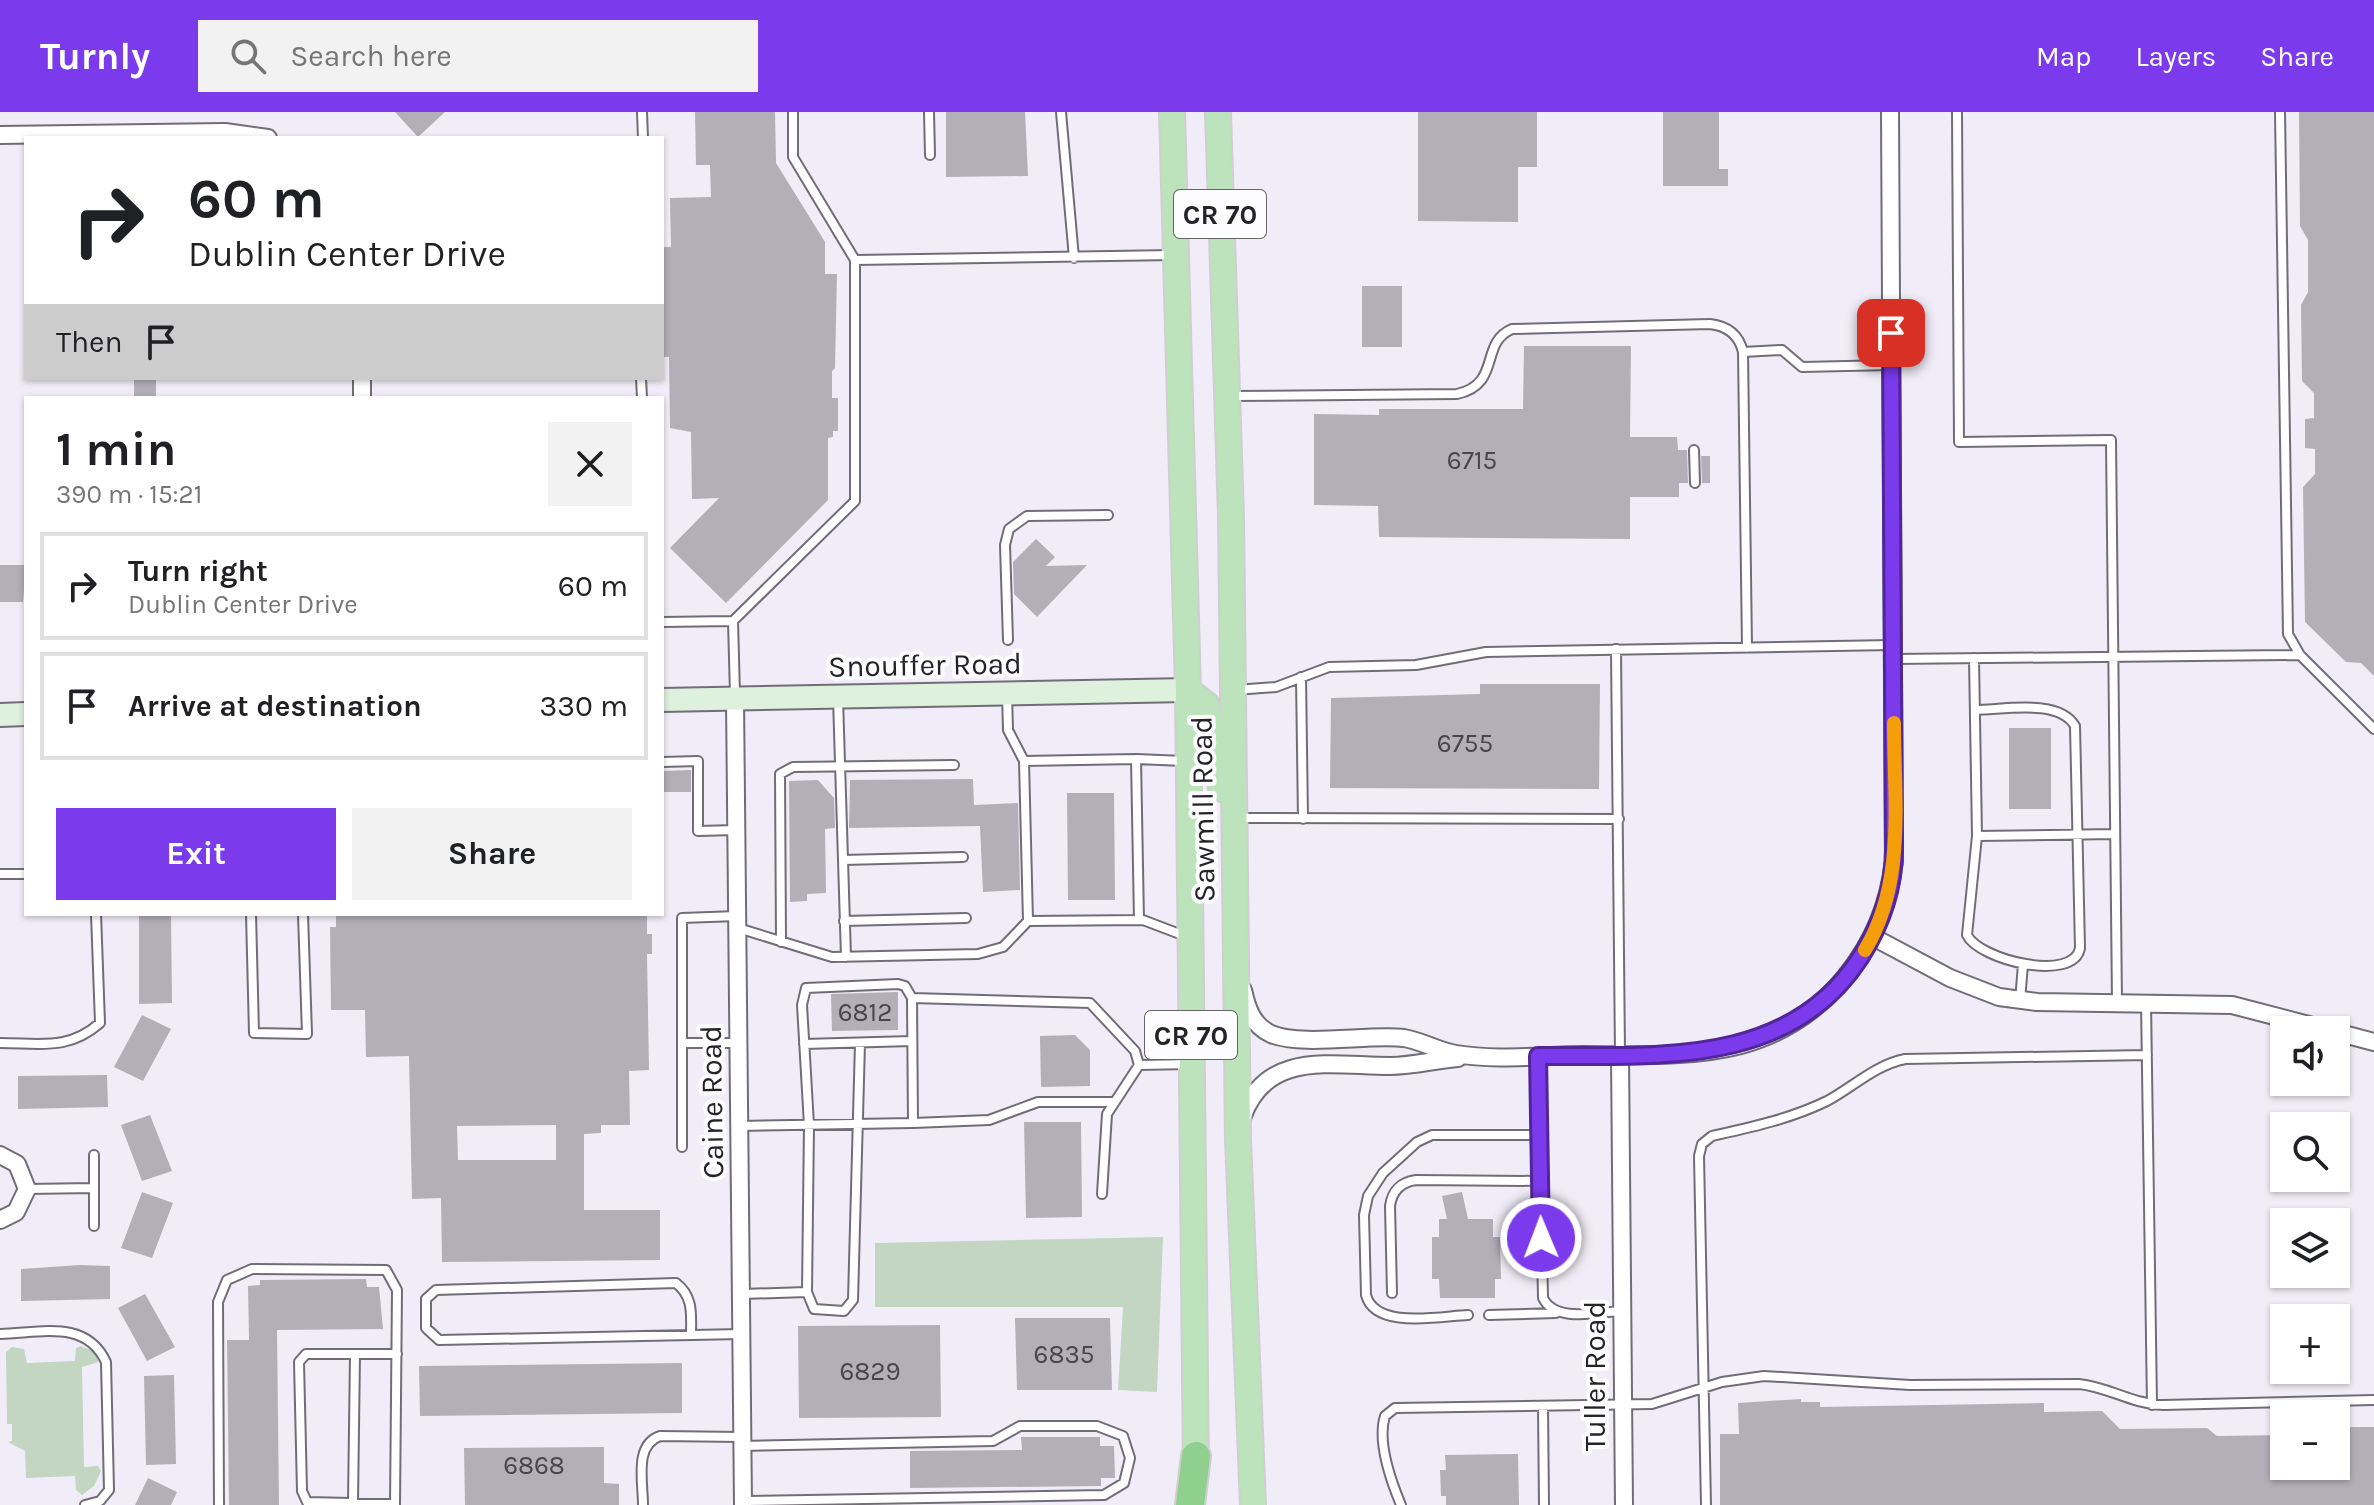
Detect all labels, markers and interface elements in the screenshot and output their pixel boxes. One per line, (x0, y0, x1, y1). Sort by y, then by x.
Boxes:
search box (198, 20, 758, 92)
text: Turnly (40, 34, 150, 79)
icon: search (226, 34, 270, 78)
text: Search here (290, 38, 452, 74)
text: Map (2036, 40, 2091, 73)
text: Layers (2135, 40, 2216, 73)
text: Share (2260, 40, 2334, 73)
text: 60 m (188, 166, 325, 231)
icon: right (56, 168, 160, 272)
road number: CR 70 (1174, 190, 1266, 238)
text: Dublin Center Drive (188, 233, 506, 275)
pin (1857, 299, 1925, 367)
icon: arrive (1869, 311, 1913, 355)
icon: arrive (139, 320, 183, 364)
text: Then (56, 324, 123, 360)
text: 1 min (56, 421, 176, 477)
button: close (548, 422, 632, 506)
house number: 6715 (1447, 445, 1497, 476)
text: 390 m · 15:21 (56, 479, 202, 510)
text: Turn right (128, 553, 268, 589)
icon: right (60, 564, 104, 608)
text: 60 m (558, 568, 628, 604)
text: Dublin Center Drive (128, 589, 358, 620)
street label: Snouffer Road (828, 645, 1022, 685)
icon: arrive (60, 684, 104, 728)
text: Arrive at destination (128, 688, 422, 724)
text: 330 m (540, 688, 628, 724)
street label: Sawmill Road (1183, 716, 1223, 902)
house number: 6755 (1437, 728, 1493, 759)
button: Exit (56, 808, 336, 900)
button: Share (352, 808, 632, 900)
house number: 6812 (838, 997, 892, 1028)
road number: CR 70 (1145, 1011, 1237, 1059)
map controls (2270, 1016, 2350, 1480)
button: sound (2270, 1016, 2350, 1096)
street label: Caine Road (693, 1025, 731, 1179)
button: search (2270, 1112, 2350, 1192)
position arrow (1499, 1196, 1583, 1280)
button: layers (2270, 1208, 2350, 1288)
street label: Tuller Road (1577, 1301, 1613, 1451)
button: + (2270, 1304, 2350, 1384)
house number: 6835 (1034, 1339, 1094, 1370)
house number: 6829 (839, 1356, 901, 1387)
button: − (2270, 1400, 2350, 1480)
house number: 6868 (503, 1450, 565, 1481)

